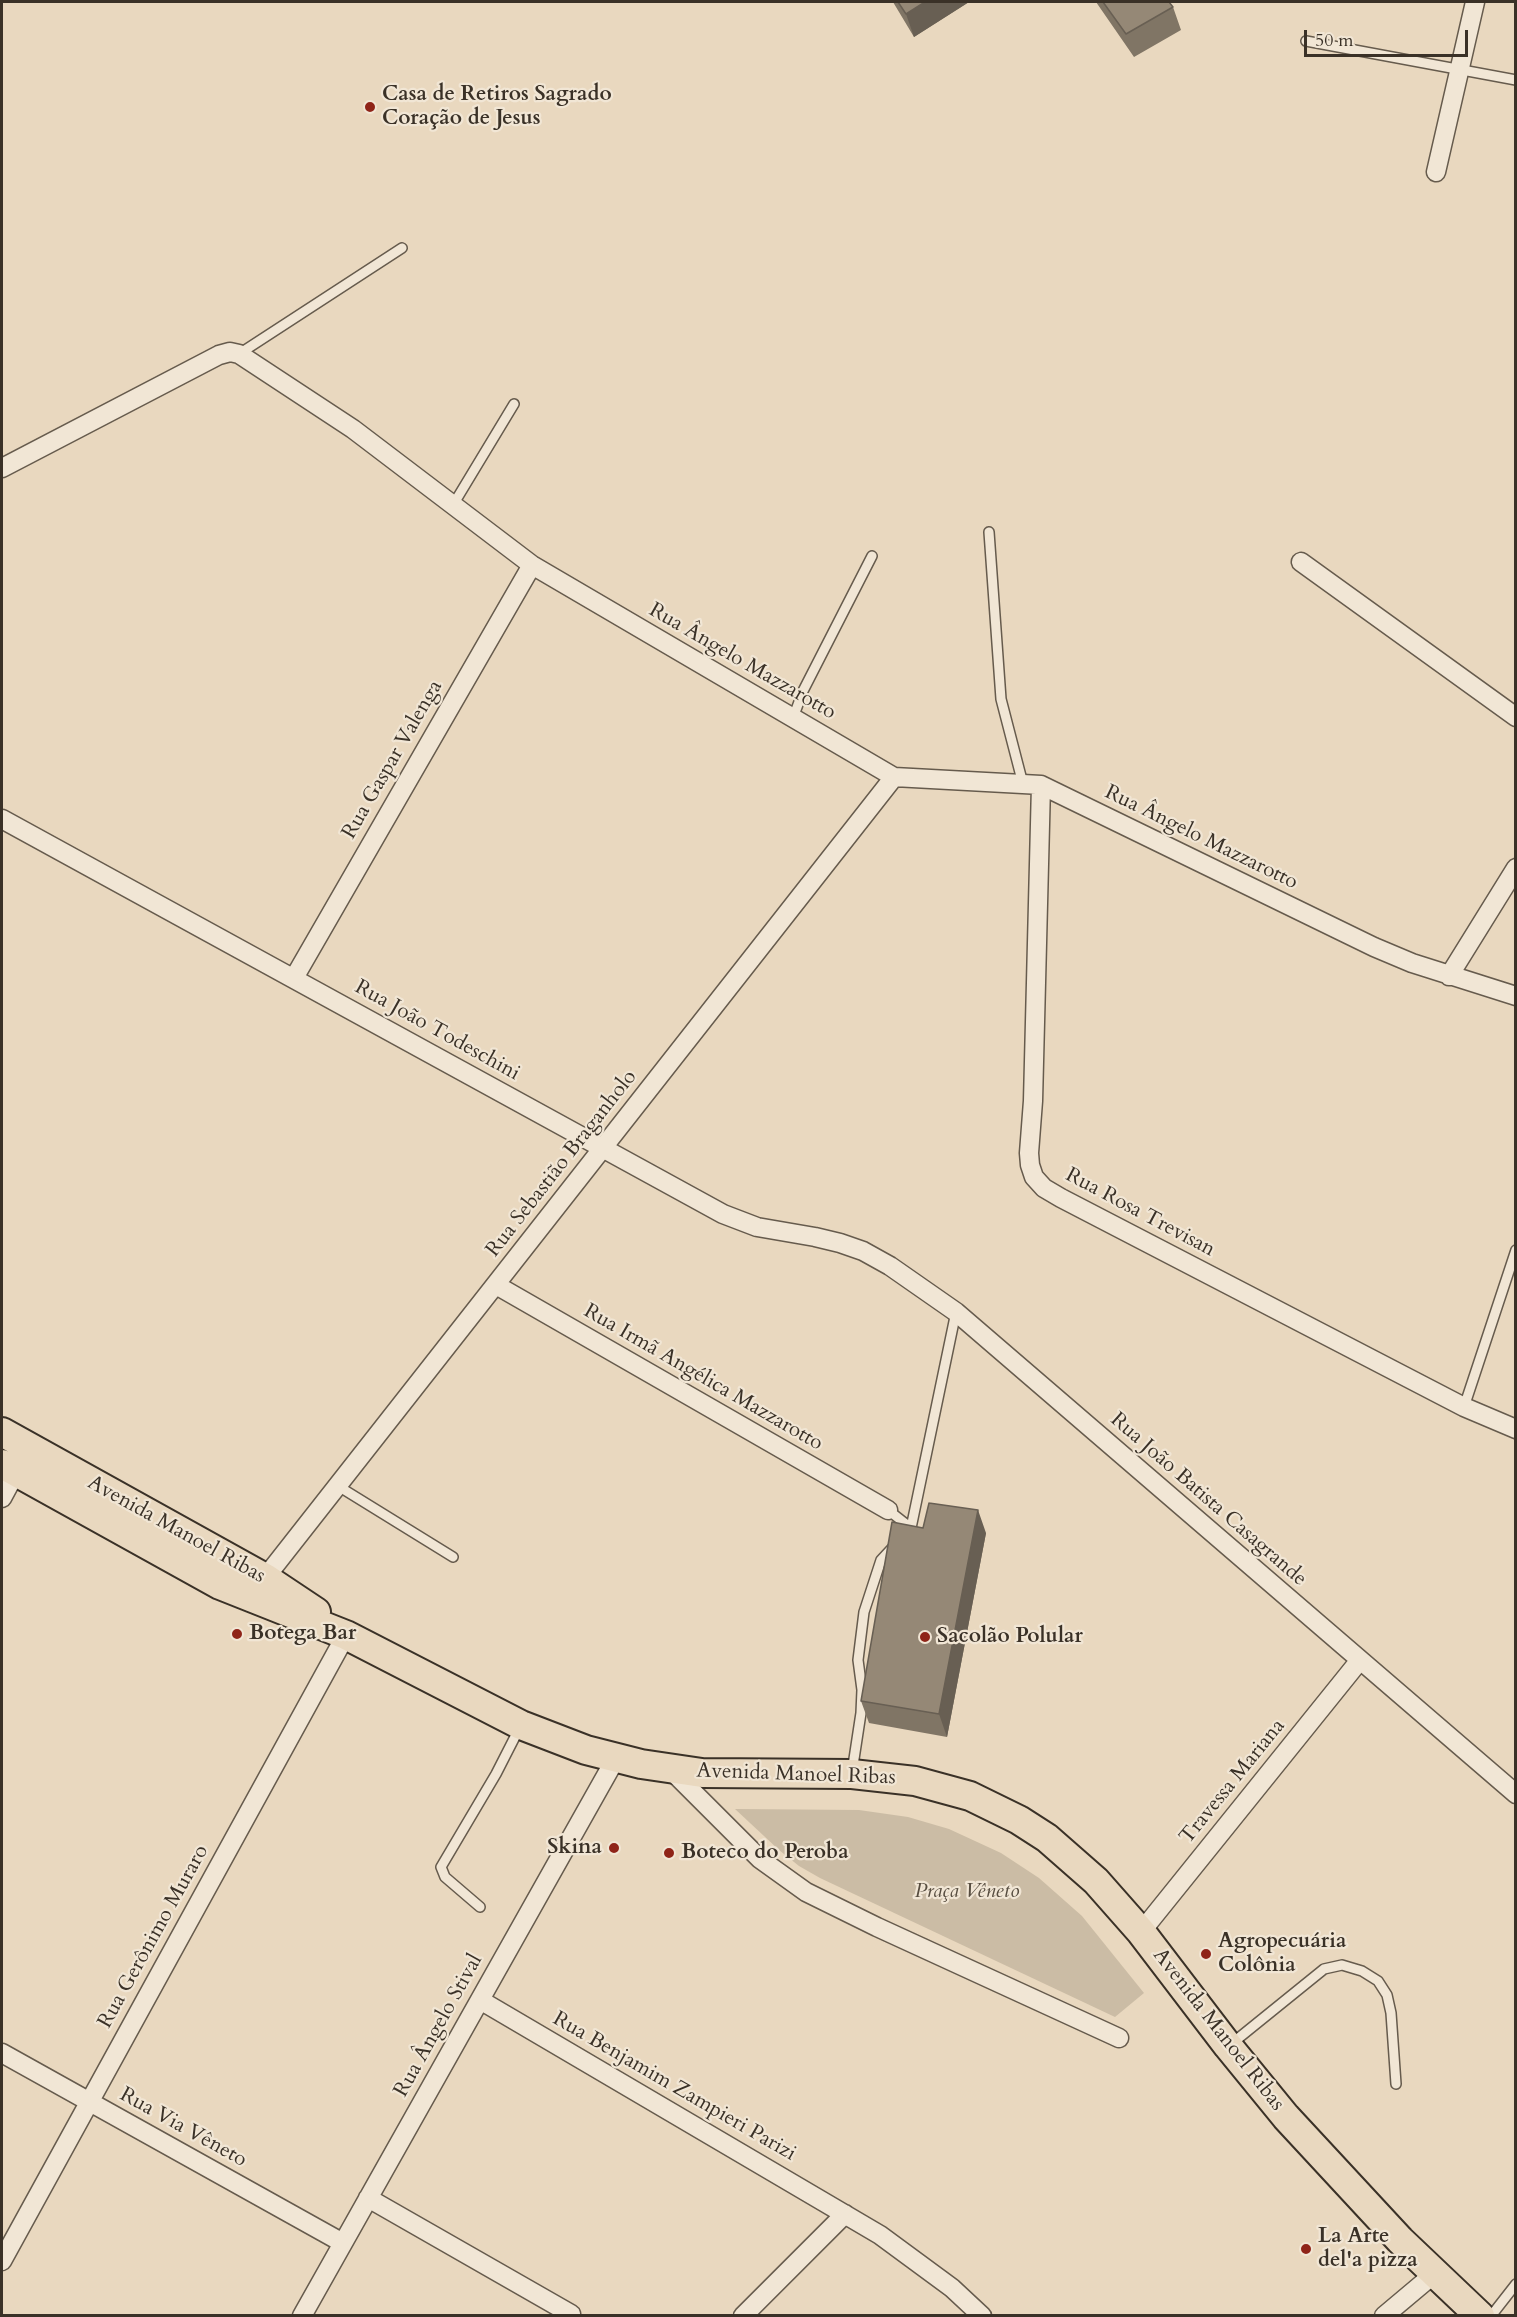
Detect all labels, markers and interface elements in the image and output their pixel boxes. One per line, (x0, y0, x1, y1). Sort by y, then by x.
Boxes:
scale bar (1307, 18, 1470, 56)
text: 50 m (1315, 28, 1354, 53)
place label: Casa de Retiros Sagrado Coração de Jesus (382, 82, 612, 132)
marker: Casa de Retiros Sagrado Coração de Jesus (363, 100, 377, 114)
street label: Rua Ângelo Mazzarotto (644, 598, 840, 726)
street label: Rua Gaspar Valenga (337, 676, 449, 844)
street label: Rua Ângelo Mazzarotto (1100, 780, 1302, 896)
street label: Rua João Todeschini (350, 975, 524, 1087)
street label: Rua Sebastião Braganholo (481, 1066, 643, 1262)
street label: Rua Rosa Trevisan (1061, 1163, 1219, 1263)
street label: Rua Irmã Angélica Mazzarotto (579, 1299, 827, 1457)
street label: Rua João Batista Casagrande (1105, 1408, 1311, 1592)
street label: Avenida Manoel Ribas (83, 1471, 269, 1589)
place label: Botega Bar (249, 1621, 356, 1647)
place label: Sacolão Polular (937, 1624, 1083, 1650)
marker: Botega Bar (230, 1627, 244, 1641)
marker: Sacolão Polular (918, 1630, 932, 1644)
street label: Travessa Mariana (1175, 1714, 1291, 1850)
street label: Avenida Manoel Ribas (696, 1759, 896, 1791)
place label: Skina (547, 1835, 602, 1861)
place label: Boteco do Peroba (681, 1840, 849, 1866)
street label: Rua Gerônimo Muraro (93, 1841, 215, 2033)
marker: Skina (607, 1841, 621, 1855)
marker: Boteco do Peroba (662, 1846, 676, 1860)
park label: Praça Vêneto (915, 1879, 1019, 1905)
place label: Agropecuária Colônia (1218, 1929, 1346, 1979)
street label: Avenida Manoel Ribas (1147, 1944, 1289, 2116)
marker: Agropecuária Colônia (1199, 1947, 1213, 1961)
street label: Rua Ângelo Stival (389, 1950, 489, 2102)
street label: Rua Benjamim Zampieri Parizi (548, 2007, 800, 2167)
street label: Rua Via Vêneto (115, 2083, 251, 2173)
place label: La Arte del'a pizza (1318, 2224, 1418, 2274)
marker: La Arte del'a pizza (1299, 2242, 1313, 2256)

